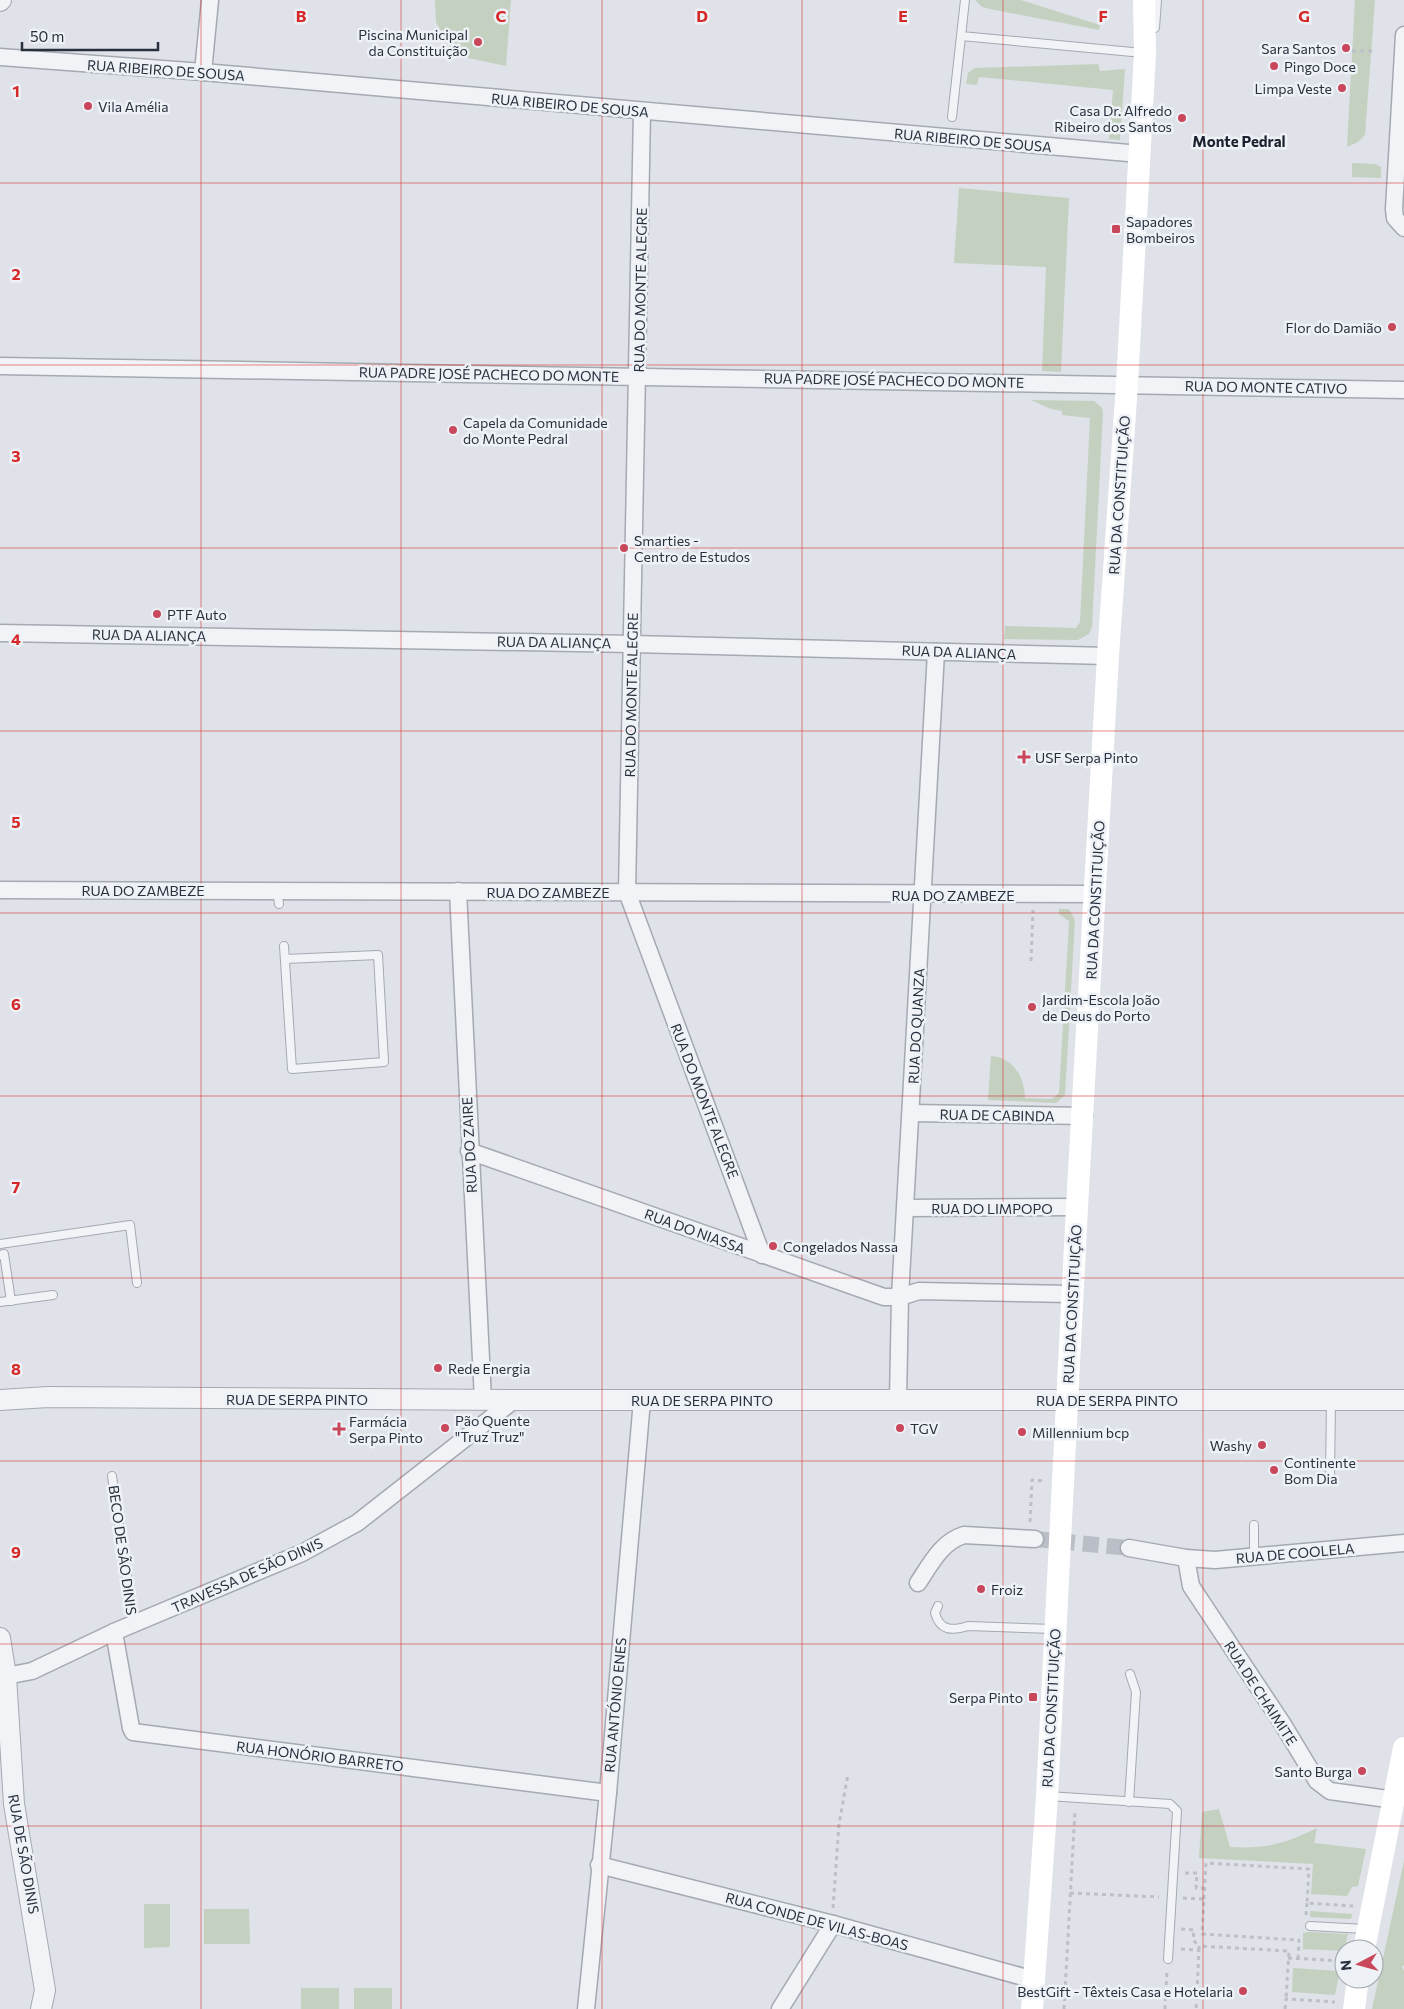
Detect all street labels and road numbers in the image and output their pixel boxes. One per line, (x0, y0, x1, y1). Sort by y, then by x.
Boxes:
street label: RUA RIBEIRO DE SOUSA (87, 56, 246, 84)
street label: RUA RIBEIRO DE SOUSA (490, 90, 650, 120)
street label: RUA RIBEIRO DE SOUSA (893, 125, 1053, 155)
street label: RUA DO MONTE ALEGRE (630, 208, 650, 372)
street label: RUA PADRE JOSÉ PACHECO DO MONTE (359, 363, 619, 385)
street label: RUA PADRE JOSÉ PACHECO DO MONTE (764, 369, 1024, 391)
street label: RUA DO MONTE CATIVO (1185, 377, 1347, 397)
street label: RUA DA CONSTITUIÇÃO (1105, 415, 1133, 575)
street label: RUA DO MONTE ALEGRE (621, 613, 641, 777)
street label: RUA DA ALIANÇA (92, 626, 207, 645)
street label: RUA DA ALIANÇA (497, 633, 612, 652)
street label: RUA DA ALIANÇA (901, 642, 1017, 663)
street label: RUA DA CONSTITUIÇÃO (1082, 820, 1108, 980)
street label: RUA DO ZAMBEZE (81, 882, 205, 899)
street label: RUA DO ZAMBEZE (486, 884, 610, 901)
street label: RUA DO ZAMBEZE (891, 887, 1015, 904)
street label: RUA DO QUANZA (904, 967, 928, 1084)
street label: RUA DO MONTE ALEGRE (668, 1021, 742, 1181)
street label: RUA DO ZAIRE (458, 1096, 480, 1194)
street label: RUA DE CABINDA (939, 1105, 1055, 1125)
street label: RUA DO LIMPOPO (931, 1200, 1053, 1217)
street label: RUA DO NIASSA (642, 1205, 748, 1257)
street label: RUA DA CONSTITUIÇÃO (1059, 1224, 1085, 1384)
street label: RUA DE SERPA PINTO (226, 1391, 368, 1408)
street label: RUA DE SERPA PINTO (631, 1392, 773, 1409)
street label: RUA DE SERPA PINTO (1036, 1392, 1178, 1409)
street label: BECO DE SÃO DINIS (105, 1484, 141, 1616)
street label: TRAVESSA DE SÃO DINIS (169, 1534, 325, 1616)
street label: RUA DE COOLELA (1235, 1539, 1355, 1567)
street label: RUA DA CONSTITUIÇÃO (1038, 1628, 1064, 1788)
street label: RUA ANTÓNIO ENES (601, 1637, 629, 1773)
street label: RUA DE CHAIMITE (1221, 1638, 1301, 1748)
street label: RUA HONÓRIO BARRETO (235, 1737, 405, 1775)
street label: RUA DE SÃO DINIS (5, 1793, 43, 1915)
street label: RUA CONDE DE VILAS-BOAS (724, 1888, 910, 1954)

